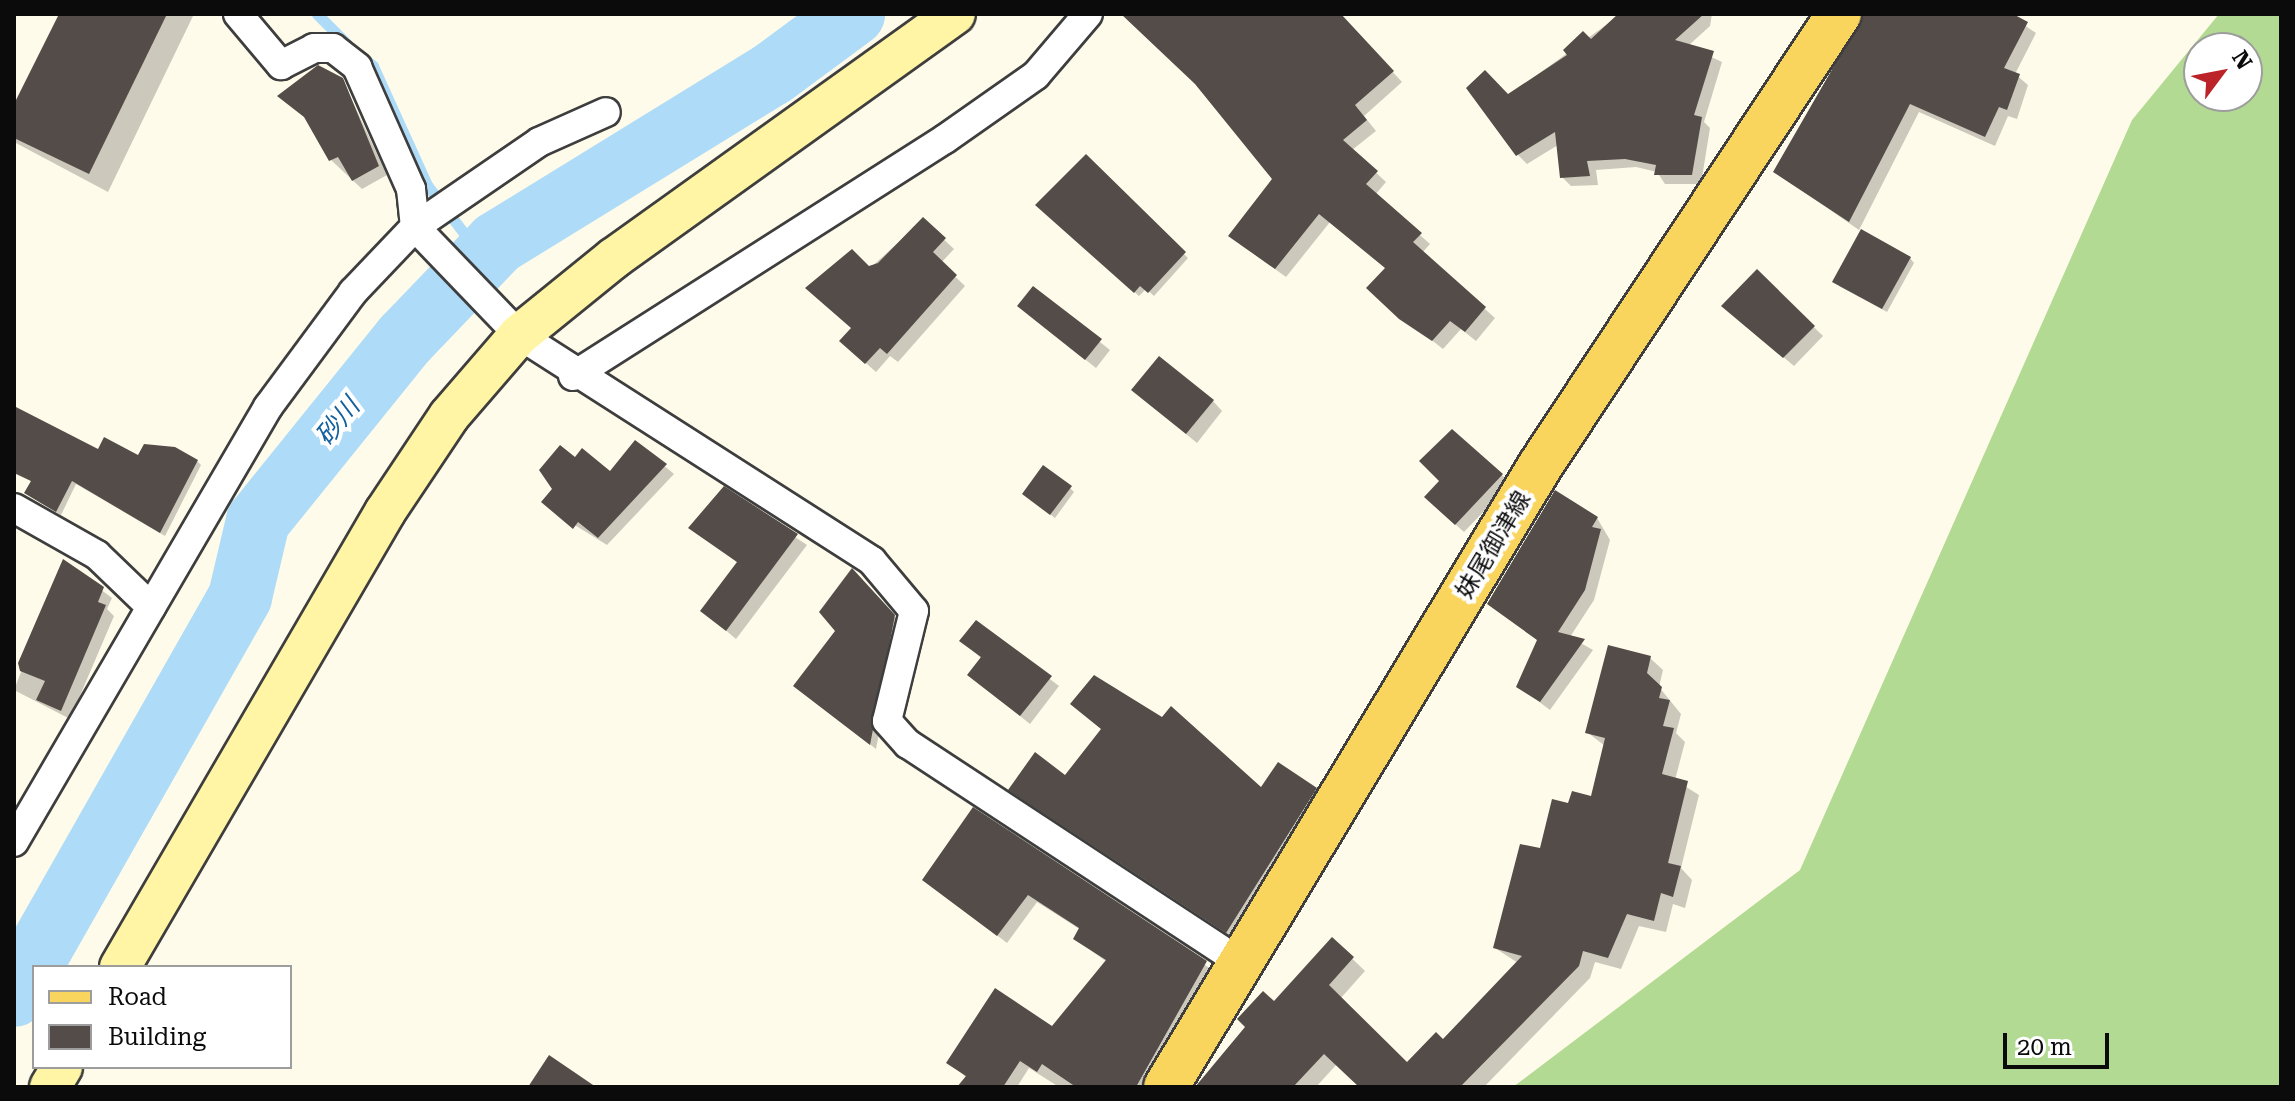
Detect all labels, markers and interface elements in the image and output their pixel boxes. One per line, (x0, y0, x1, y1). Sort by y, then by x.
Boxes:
north arrow (2183, 32, 2263, 112)
text: N (2227, 46, 2257, 74)
water label: 砂川 (310, 392, 366, 452)
street label: 妹尾御津線 (1451, 486, 1537, 604)
legend (32, 965, 292, 1069)
text: Road (108, 983, 167, 1011)
scale bar (2007, 1017, 2113, 1067)
text: Building (108, 1023, 206, 1051)
text: 20 m (2017, 1033, 2072, 1061)

